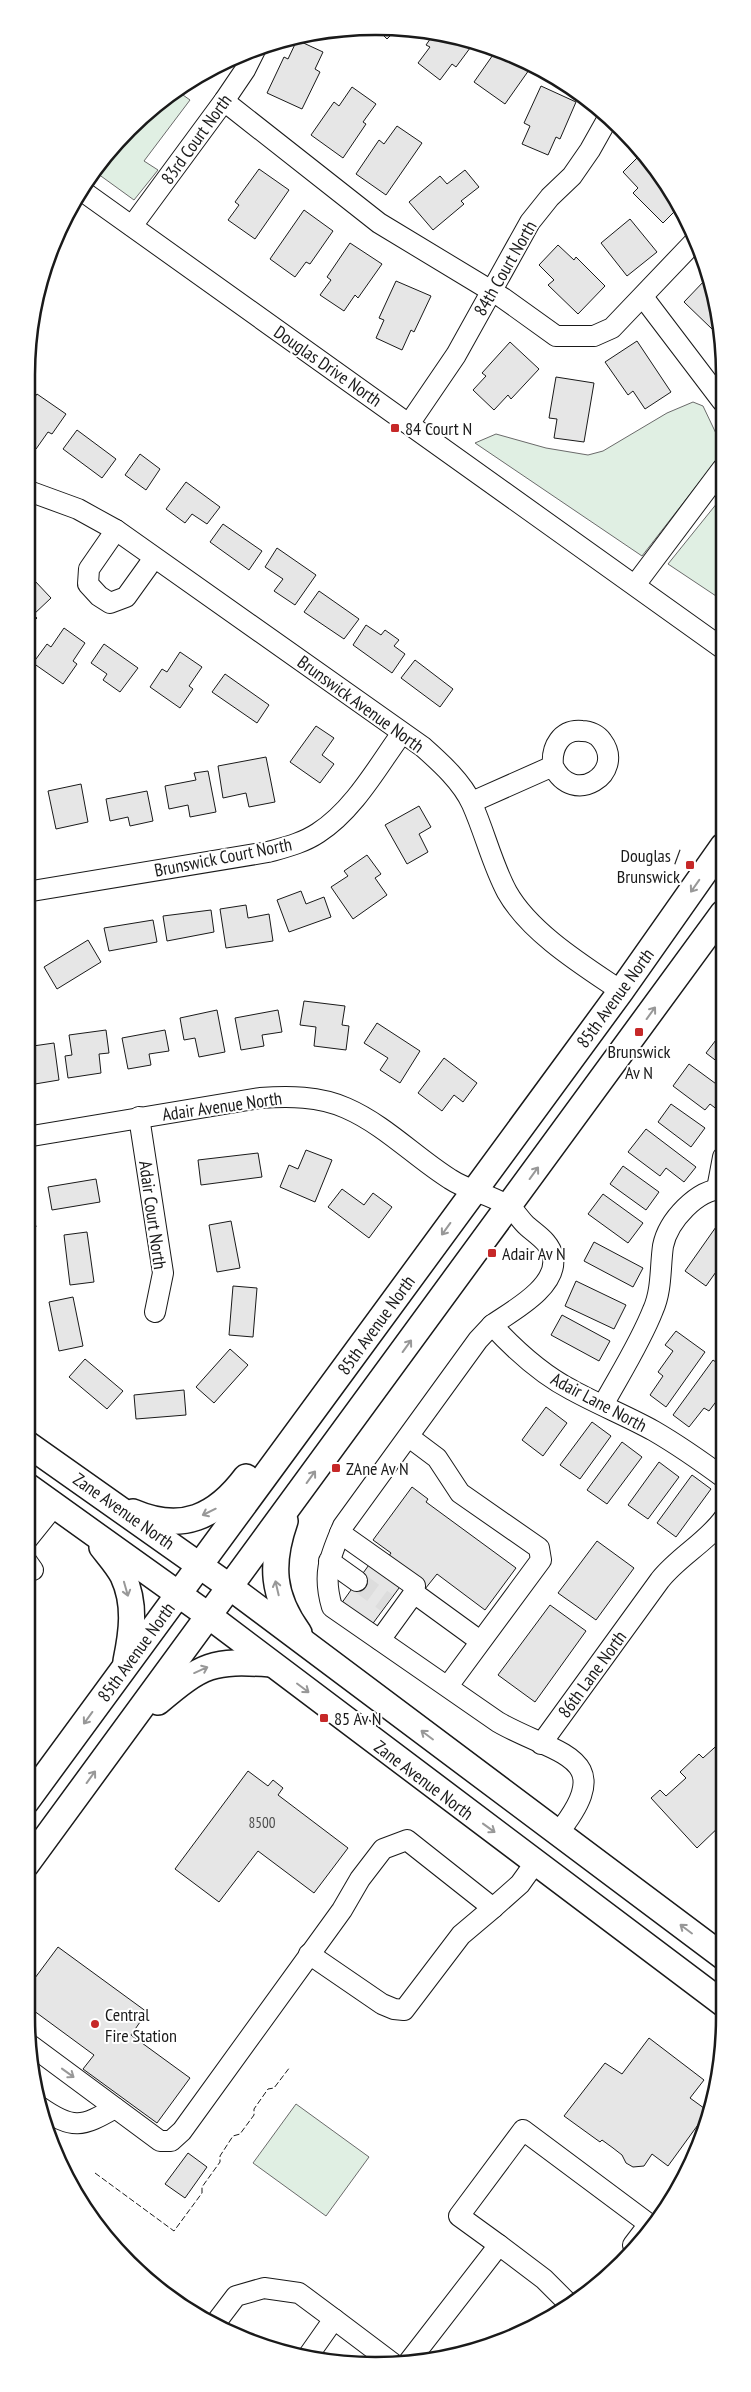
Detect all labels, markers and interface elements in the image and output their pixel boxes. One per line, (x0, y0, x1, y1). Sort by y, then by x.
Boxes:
street label: 83rd Court North (156, 89, 236, 189)
street label: 84th Court North (469, 216, 541, 320)
street label: Douglas Drive North (270, 320, 386, 412)
place label: 84 Court N (405, 417, 472, 440)
marker: 84 Court N (389, 422, 401, 434)
street label: Brunswick Avenue North (293, 650, 429, 758)
street label: Brunswick Court North (152, 832, 294, 882)
place label: Douglas / Brunswick (617, 844, 681, 888)
marker: Douglas / Brunswick (684, 859, 696, 871)
one-way arrow (690, 879, 700, 893)
street label: 85th Avenue North (571, 944, 659, 1052)
one-way arrow (645, 1007, 656, 1020)
marker: Brunswick Av N (633, 1026, 645, 1038)
place label: Brunswick Av N (607, 1040, 671, 1084)
street label: Adair Avenue North (161, 1086, 283, 1126)
street label: Adair Court North (134, 1159, 172, 1271)
one-way arrow (529, 1166, 539, 1180)
one-way arrow (441, 1222, 451, 1236)
place label: Adair Av N (502, 1242, 566, 1265)
marker: Adair Av N (486, 1247, 498, 1259)
street label: 85th Avenue North (332, 1271, 420, 1379)
one-way arrow (402, 1339, 412, 1353)
street label: Adair Lane North (547, 1367, 651, 1437)
place label: ZAne Av N (346, 1457, 409, 1480)
marker: ZAne Av N (330, 1462, 342, 1474)
street label: Zane Avenue North (69, 1468, 179, 1554)
one-way arrow (305, 1471, 316, 1484)
one-way arrow (202, 1507, 217, 1517)
one-way arrow (122, 1580, 132, 1596)
one-way arrow (272, 1580, 281, 1596)
street label: 85th Avenue North (92, 1598, 180, 1706)
street label: 86th Lane North (553, 1626, 631, 1722)
one-way arrow (193, 1665, 208, 1675)
one-way arrow (296, 1683, 310, 1693)
place label: 85 Av N (334, 1707, 381, 1730)
one-way arrow (83, 1711, 93, 1725)
marker: 85 Av N (318, 1712, 330, 1724)
one-way arrow (420, 1730, 434, 1740)
street label: Zane Avenue North (370, 1735, 478, 1825)
one-way arrow (86, 1770, 97, 1784)
house number: 8500 (248, 1813, 276, 1832)
one-way arrow (482, 1823, 495, 1834)
one-way arrow (680, 1923, 693, 1934)
place label: Central Fire Station (105, 2003, 177, 2047)
marker: Central Fire Station (89, 2018, 101, 2030)
one-way arrow (61, 2068, 75, 2078)

